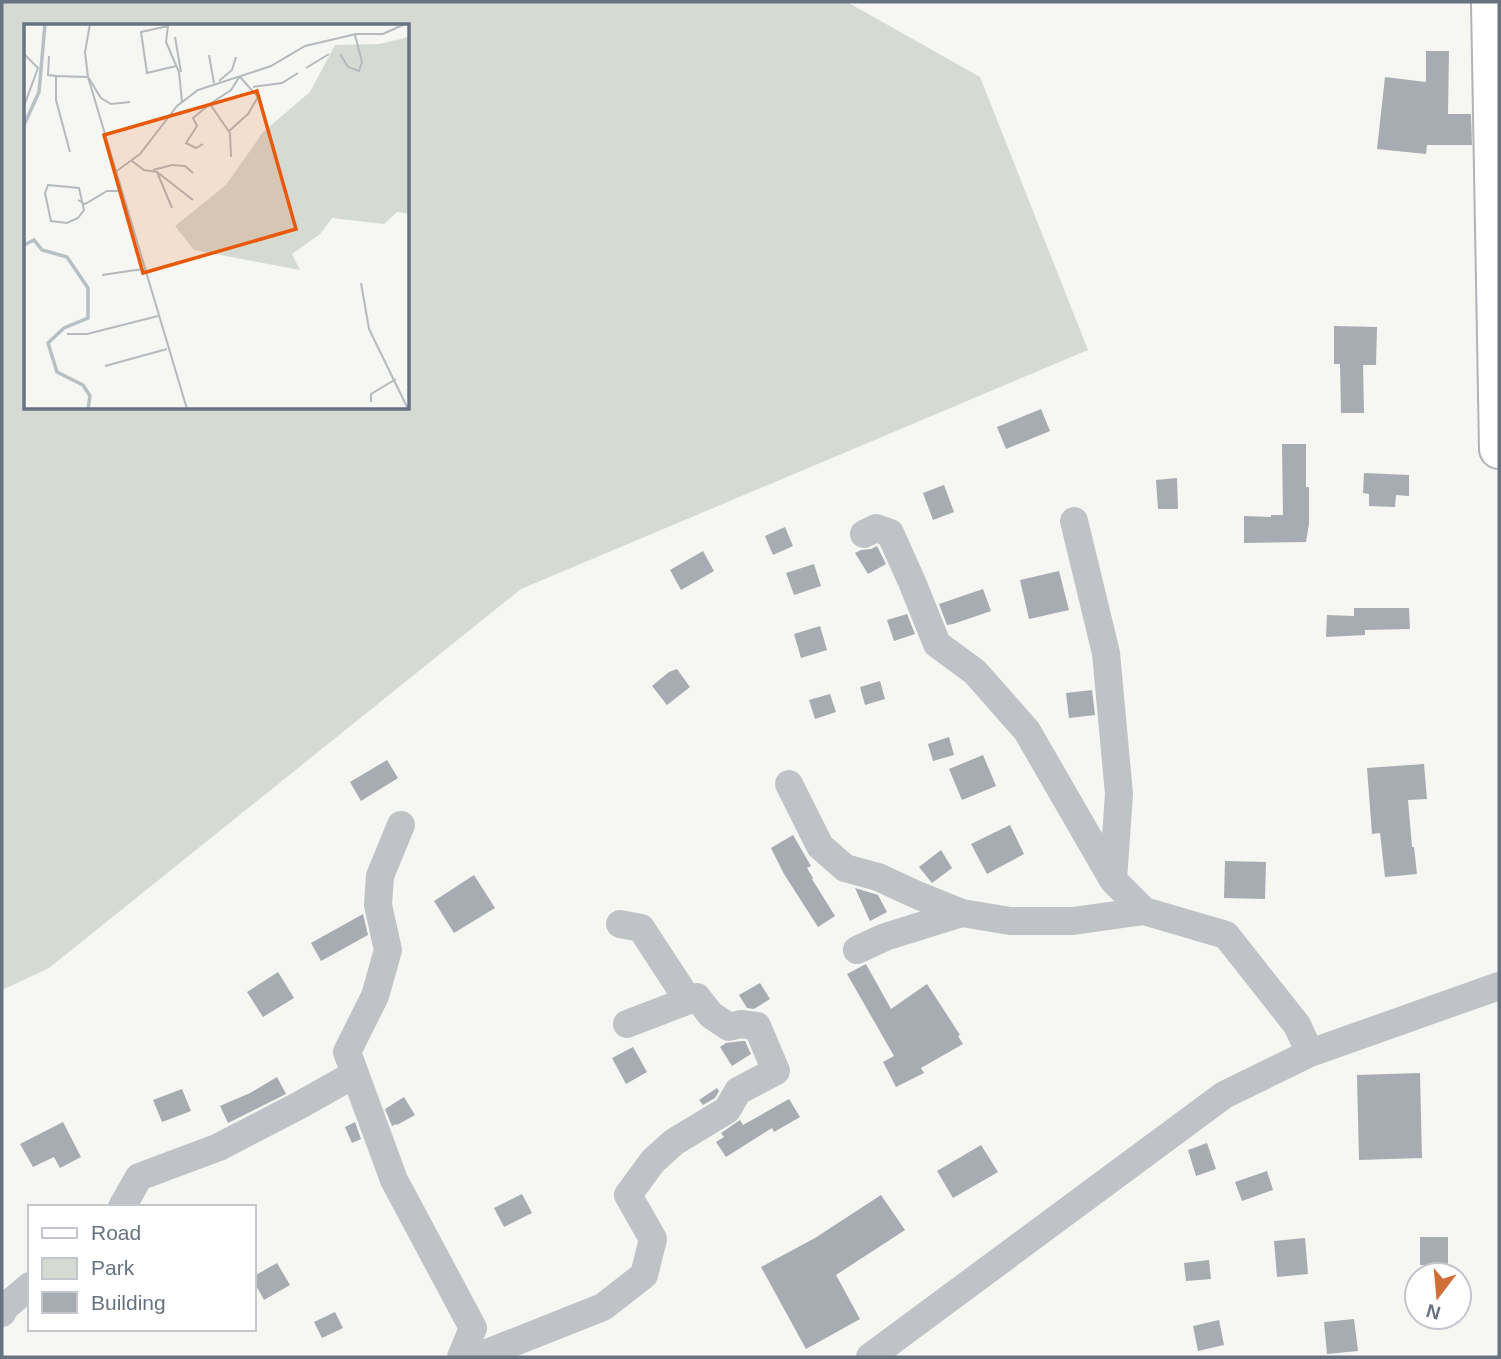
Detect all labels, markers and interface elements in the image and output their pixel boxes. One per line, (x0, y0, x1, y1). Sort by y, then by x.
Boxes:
inset map (24, 24, 410, 410)
legend (28, 1205, 256, 1331)
text: Road (91, 1221, 141, 1244)
text: Park (91, 1256, 135, 1279)
north arrow (1403, 1261, 1473, 1331)
text: Building (91, 1291, 166, 1314)
text: N (1424, 1300, 1443, 1324)

